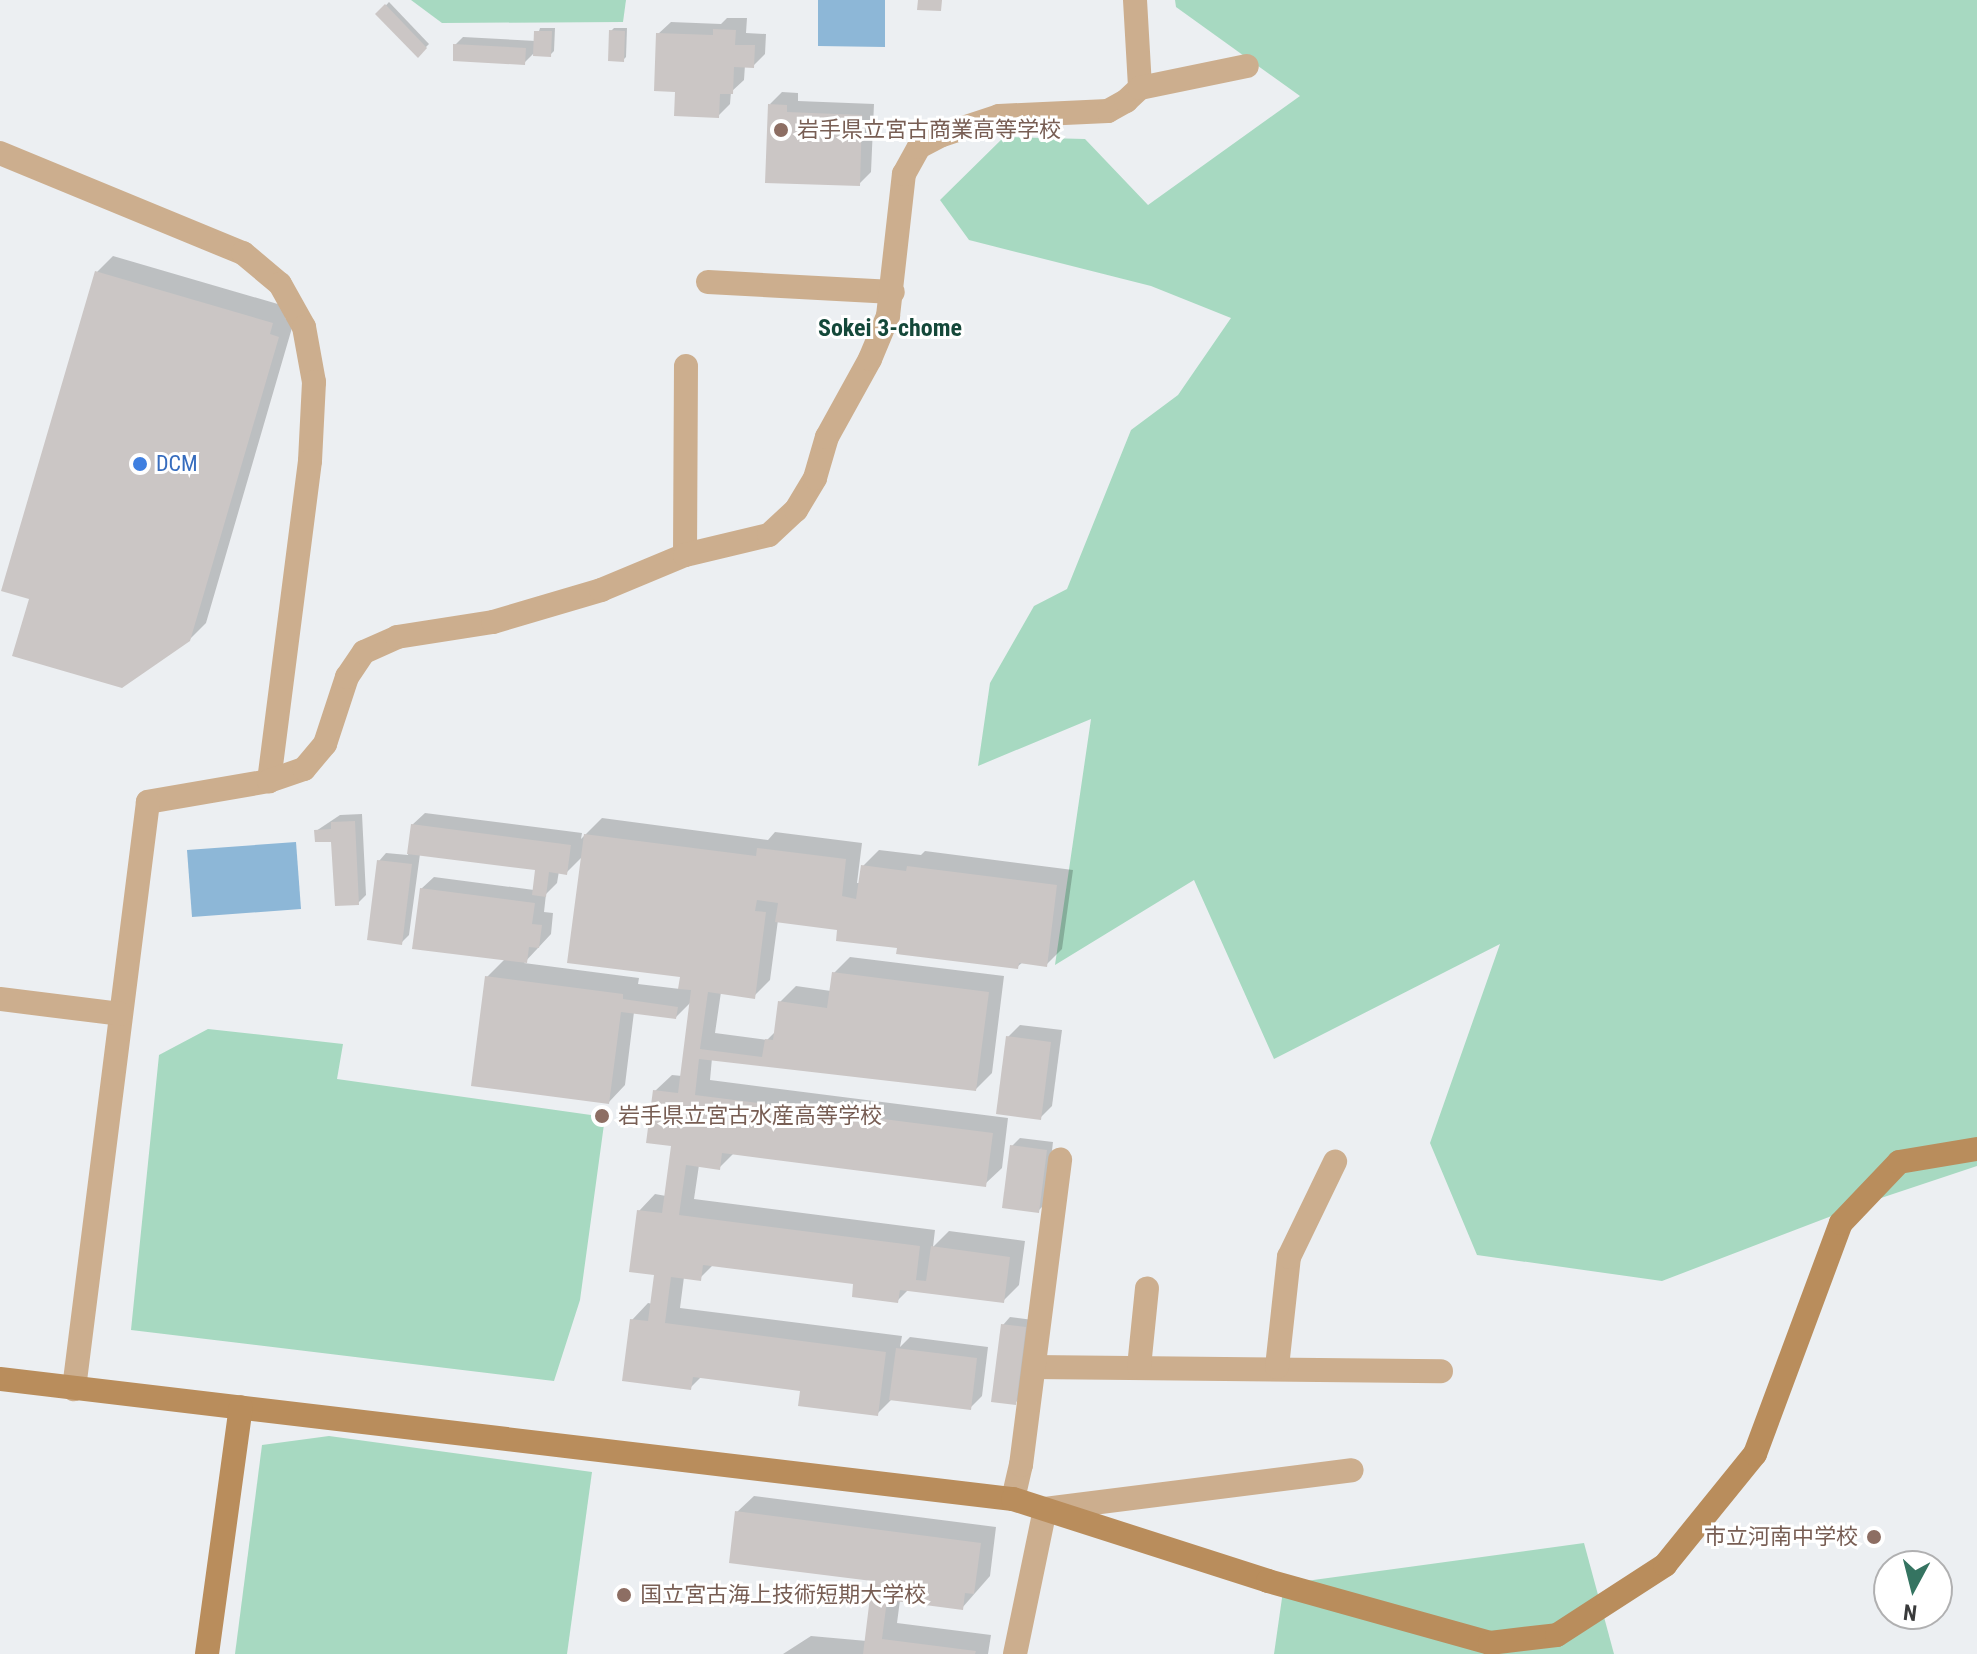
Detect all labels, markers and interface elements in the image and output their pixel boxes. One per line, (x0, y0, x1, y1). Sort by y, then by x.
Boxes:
place label: 岩手県立宮古商業高等学校 (797, 117, 1061, 143)
marker: 岩手県立宮古商業高等学校 (772, 121, 790, 139)
district label: Sokei 3-chome (818, 315, 962, 343)
place label: DCM (156, 451, 198, 477)
marker: DCM (131, 455, 149, 473)
place label: 岩手県立宮古水産高等学校 (618, 1103, 882, 1129)
marker: 岩手県立宮古水産高等学校 (593, 1107, 611, 1125)
place label: 市立河南中学校 (1704, 1524, 1858, 1550)
marker: 市立河南中学校 (1865, 1528, 1883, 1546)
north arrow (1873, 1550, 1953, 1630)
place label: 国立宮古海上技術短期大学校 (640, 1582, 926, 1608)
marker: 国立宮古海上技術短期大学校 (615, 1586, 633, 1604)
text: N (1902, 1599, 1918, 1626)

